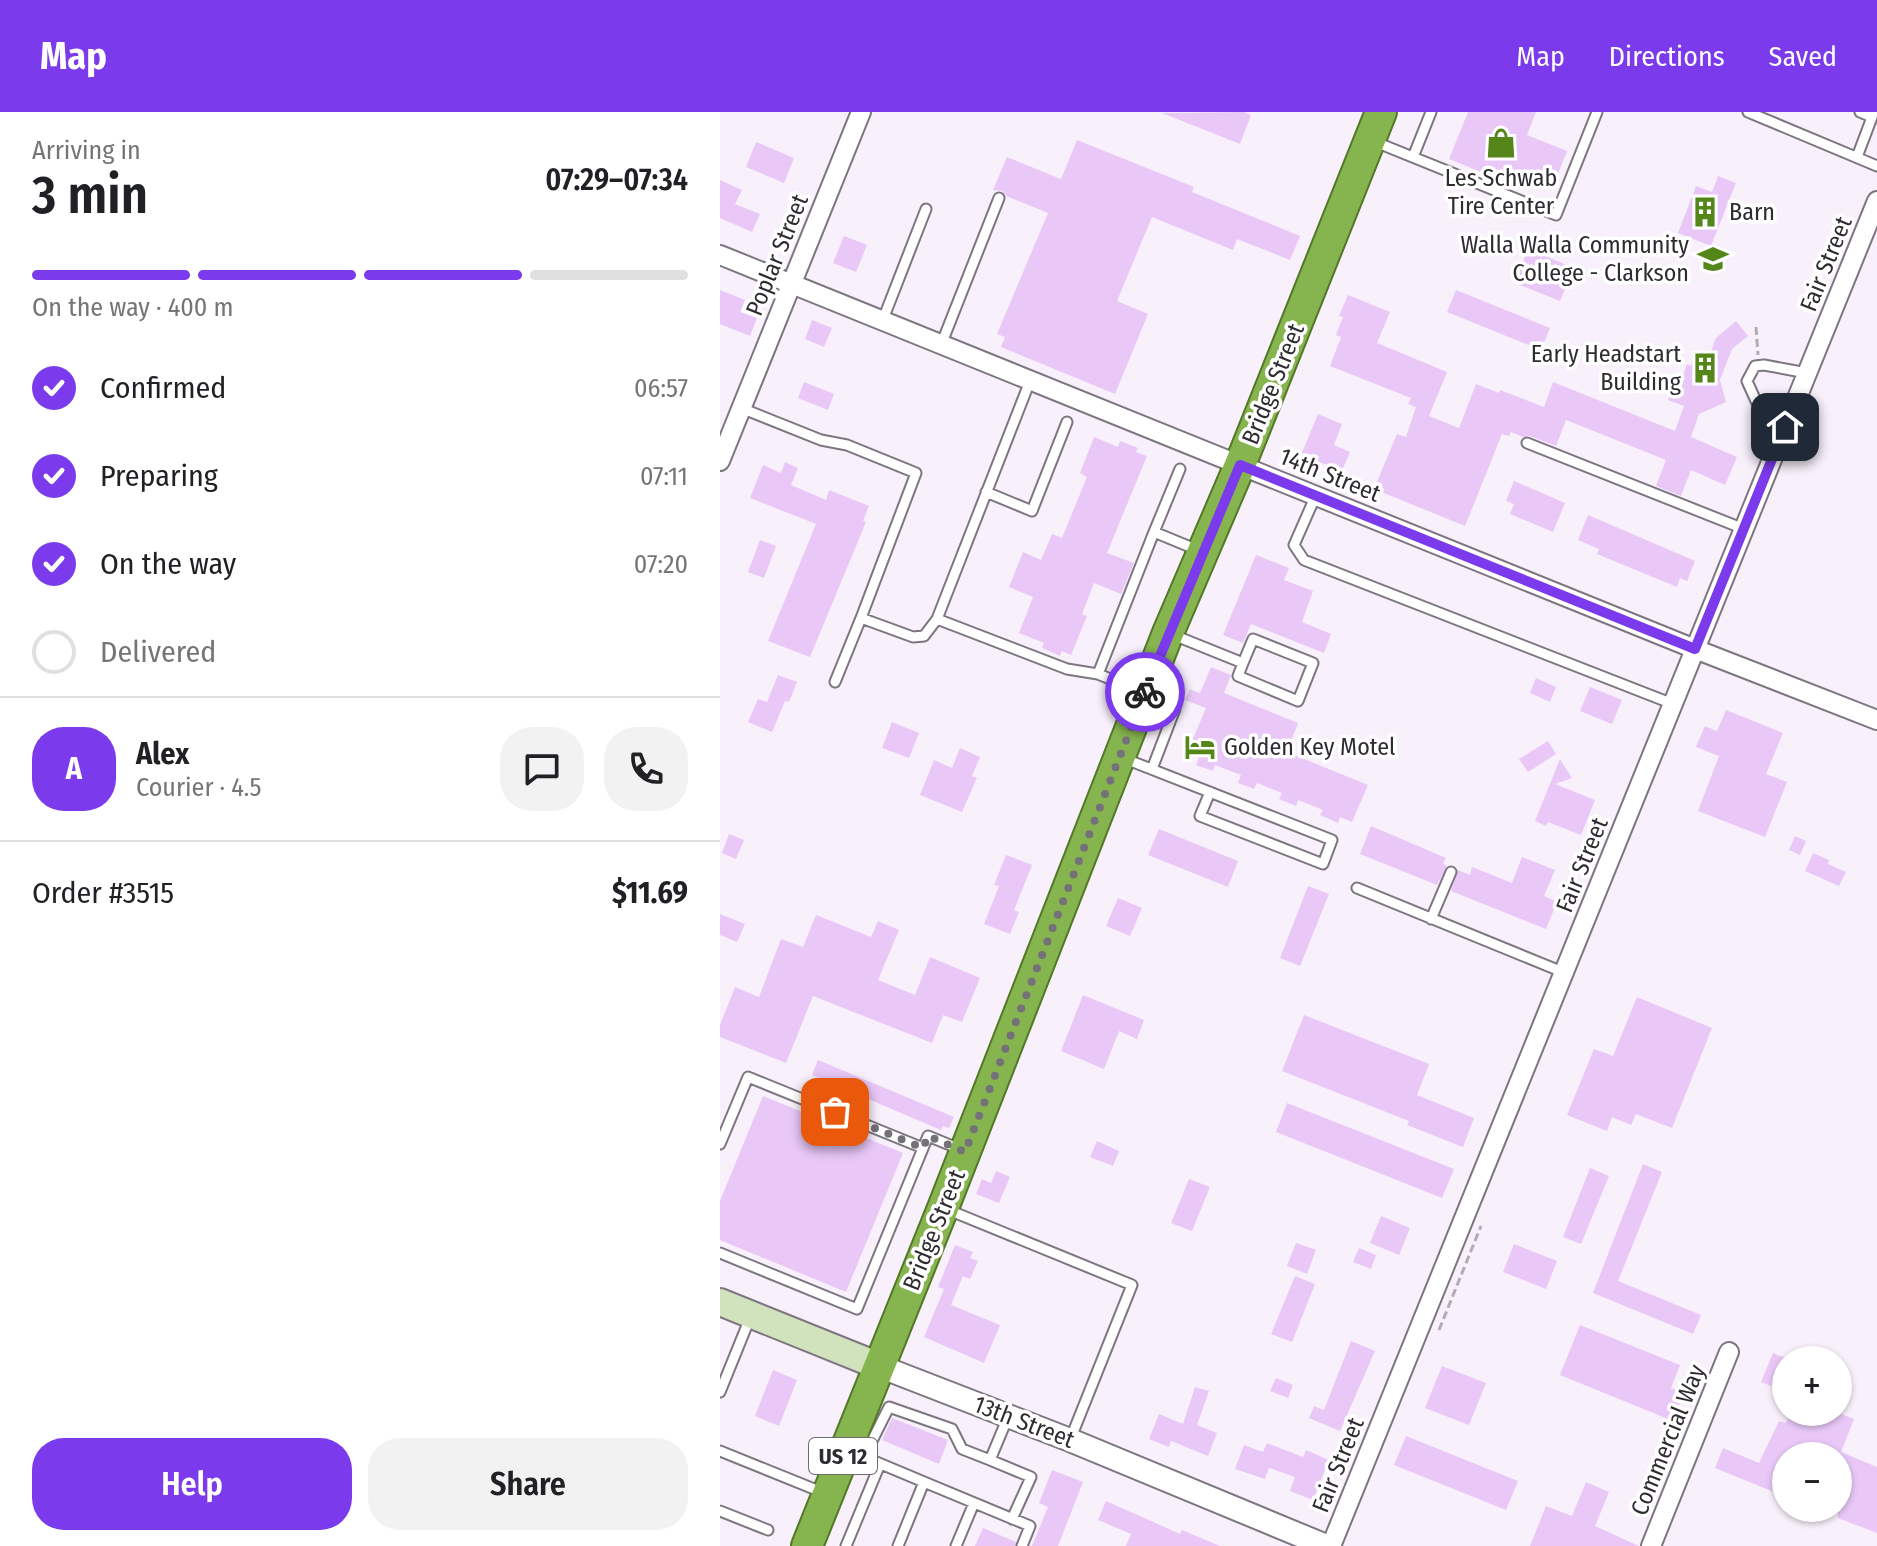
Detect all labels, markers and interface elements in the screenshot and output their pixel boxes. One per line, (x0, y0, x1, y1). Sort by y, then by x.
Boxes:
text: Map (40, 33, 107, 79)
text: Map (1516, 40, 1565, 73)
text: Directions (1609, 40, 1725, 73)
text: Saved (1769, 40, 1837, 73)
shop icon: Les Schwab Tire Center (1484, 126, 1518, 160)
text: Arriving in (32, 135, 141, 166)
text: 07:29–07:34 (545, 162, 688, 198)
text: 3 min (32, 164, 148, 227)
place label: Les Schwab Tire Center (1445, 164, 1557, 220)
street label: Poplar Street (740, 190, 814, 320)
building icon: Barn (1688, 195, 1722, 229)
place label: Barn (1729, 198, 1775, 226)
street label: Fair Street (1794, 212, 1858, 316)
place label: Walla Walla Community College - Clarkson (1461, 231, 1689, 287)
school or university icon: Walla Walla Community College - Clarkson (1696, 242, 1730, 276)
text: On the way · 400 m (32, 292, 233, 323)
street label: Bridge Street (1236, 319, 1310, 449)
place label: Early Headstart Building (1531, 340, 1682, 396)
building icon: Early Headstart Building (1688, 351, 1722, 385)
icon: check (32, 366, 76, 410)
text: Confirmed (100, 370, 226, 406)
text: 06:57 (634, 373, 688, 404)
pin (1751, 393, 1819, 461)
icon: home (1763, 405, 1807, 449)
street label: 14th Street (1276, 442, 1385, 508)
icon: check (32, 454, 76, 498)
text: Preparing (100, 458, 218, 494)
text: 07:11 (640, 461, 688, 492)
icon: check (32, 542, 76, 586)
text: On the way (100, 546, 236, 582)
text: 07:20 (634, 549, 688, 580)
text: Delivered (100, 634, 216, 670)
courier (1105, 652, 1185, 732)
icon: bike (1123, 670, 1167, 714)
button: chat (500, 727, 584, 811)
button: phone (604, 727, 688, 811)
hotel icon: Golden Key Motel (1183, 730, 1217, 764)
place label: Golden Key Motel (1224, 733, 1395, 761)
text: Alex (136, 736, 189, 772)
text: A (66, 751, 82, 787)
text: Courier · 4.5 (136, 772, 262, 803)
street label: Fair Street (1550, 813, 1614, 917)
text: Order #3515 (32, 875, 174, 911)
text: $11.69 (612, 875, 688, 911)
pin (801, 1078, 869, 1146)
icon: bag (813, 1090, 857, 1134)
street label: Bridge Street (897, 1165, 971, 1295)
map controls (1772, 1346, 1852, 1522)
button: + (1772, 1346, 1852, 1426)
street label: Commercial Way (1625, 1360, 1711, 1519)
street label: 13th Street (970, 1390, 1078, 1454)
street label: Fair Street (1306, 1413, 1370, 1517)
button: Help (32, 1438, 352, 1530)
button: Share (368, 1438, 688, 1530)
road number: US 12 (809, 1438, 877, 1474)
button: − (1772, 1442, 1852, 1522)

